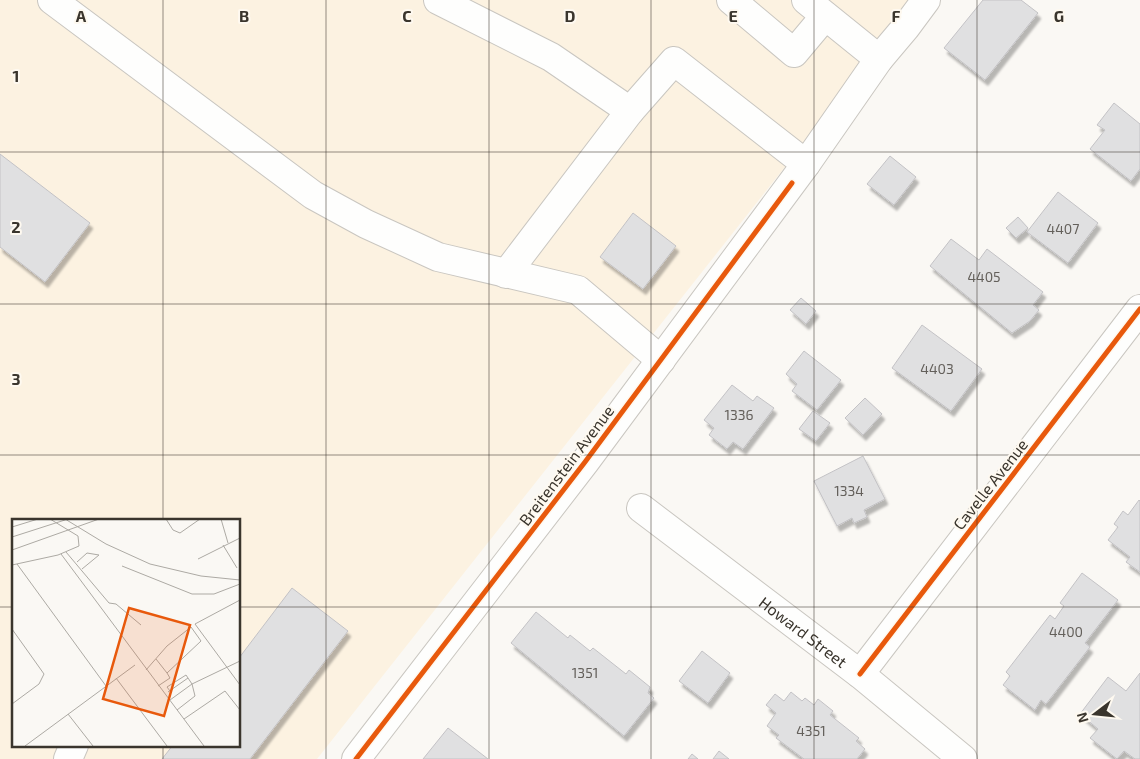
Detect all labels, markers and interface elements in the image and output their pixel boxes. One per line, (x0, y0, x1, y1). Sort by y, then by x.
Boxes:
text: A (76, 6, 87, 25)
text: B (239, 6, 249, 25)
text: C (402, 6, 412, 25)
text: D (565, 6, 576, 25)
text: E (728, 6, 738, 25)
text: F (892, 6, 901, 25)
text: G (1054, 6, 1064, 25)
text: 1 (13, 66, 19, 85)
text: 2 (11, 217, 21, 236)
house number: 4407 (1047, 220, 1079, 237)
house number: 4405 (967, 268, 1001, 285)
house number: 4403 (920, 360, 954, 377)
text: 3 (11, 369, 21, 388)
street label: Breitenstein Avenue (515, 401, 617, 529)
house number: 1336 (724, 406, 754, 423)
street label: Cavelle Avenue (949, 435, 1031, 533)
house number: 1334 (834, 482, 864, 499)
inset map (12, 519, 240, 746)
street label: Howard Street (756, 592, 851, 671)
house number: 4400 (1049, 623, 1083, 640)
house number: 1351 (572, 664, 598, 681)
north arrow (1070, 689, 1120, 739)
text: N (1072, 711, 1092, 725)
house number: 4351 (796, 722, 826, 739)

